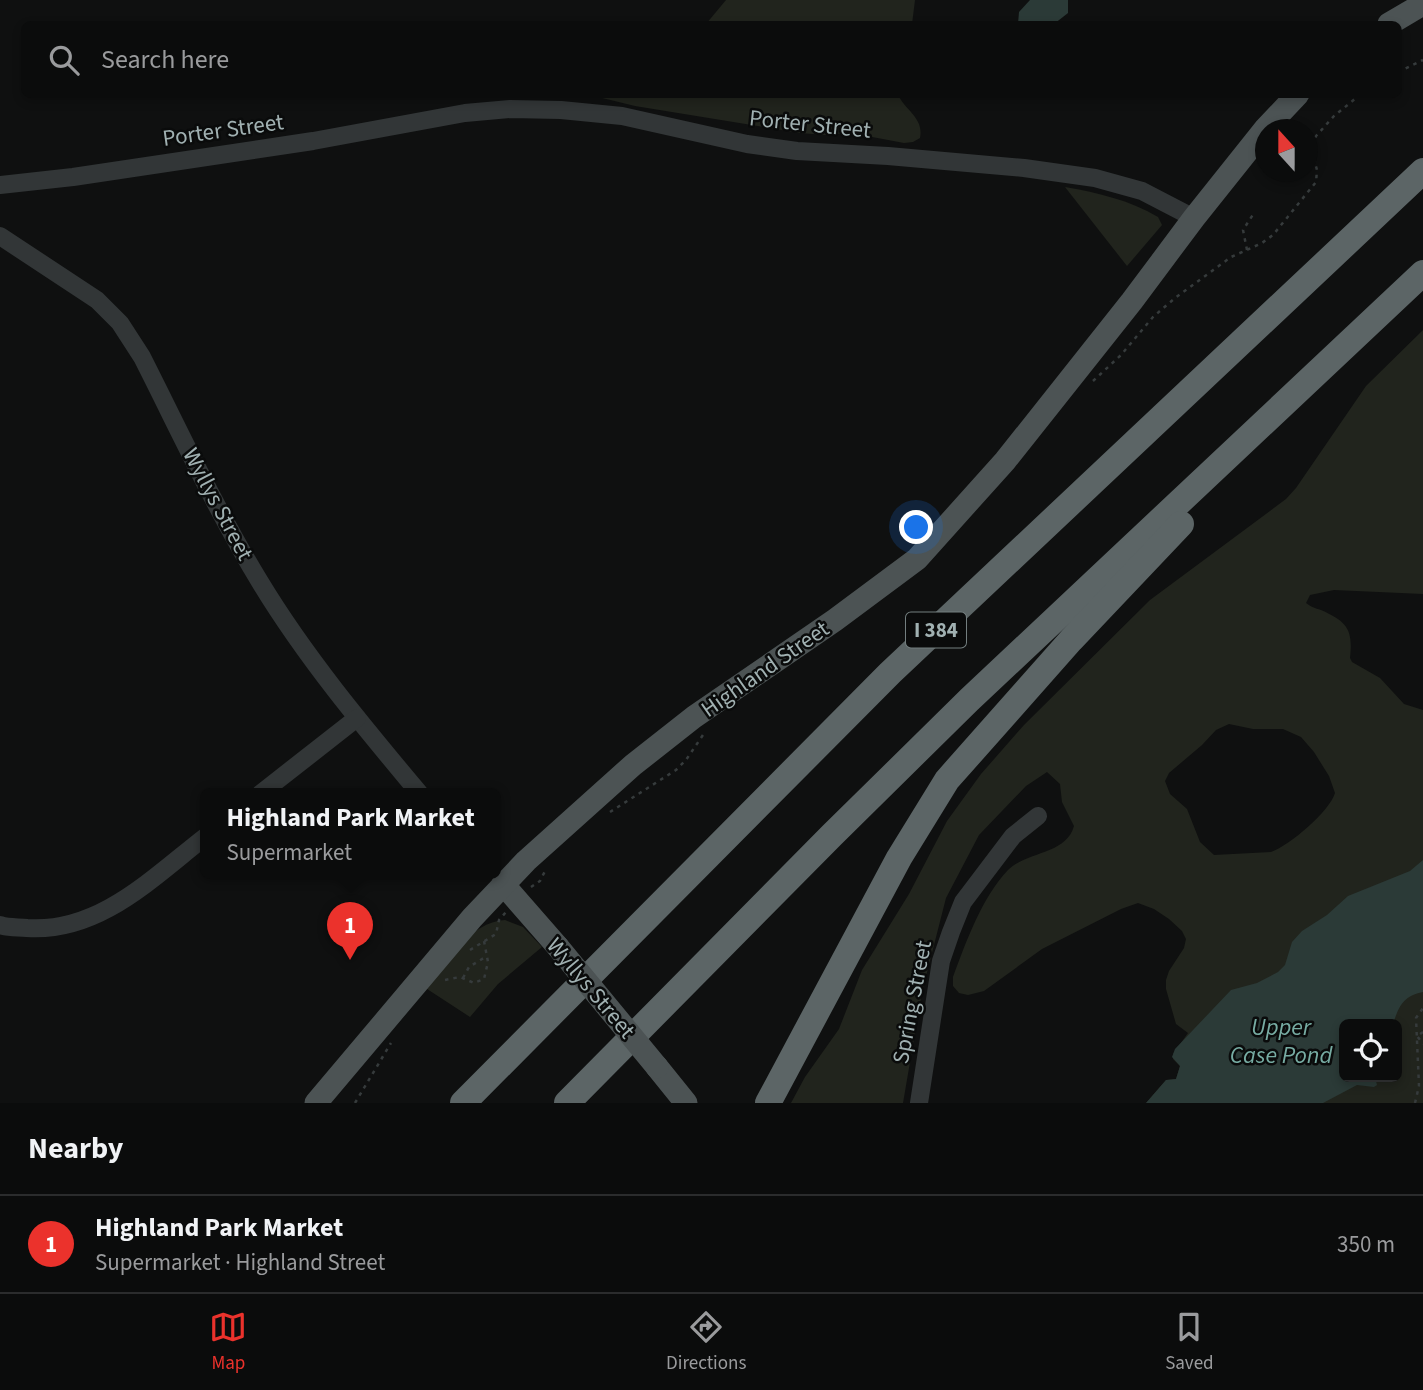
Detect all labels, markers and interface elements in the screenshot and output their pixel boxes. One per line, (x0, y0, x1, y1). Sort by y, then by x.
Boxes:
search box (21, 21, 1402, 98)
icon: search (45, 41, 83, 79)
text: Search here (101, 41, 229, 78)
street label: Porter Street (748, 101, 873, 147)
street label: Porter Street (160, 105, 286, 155)
north arrow (1255, 119, 1318, 182)
street label: Wyllys Street (175, 442, 262, 566)
your location (899, 510, 933, 544)
street label: Highland Street (694, 612, 836, 725)
road number: I 384 (906, 612, 966, 648)
popup (200, 788, 501, 879)
text: Highland Park Market (226, 799, 475, 836)
text: Supermarket (226, 836, 352, 869)
pin: 1 (327, 902, 373, 960)
street label: Wyllys Street (539, 930, 643, 1046)
street label: Spring Street (884, 937, 940, 1067)
water label: Upper Case Pond (1230, 1010, 1333, 1073)
map controls (1339, 1019, 1402, 1082)
button: locate (1339, 1019, 1402, 1082)
text: Nearby (28, 1127, 123, 1170)
text: Highland Park Market (95, 1209, 343, 1246)
text: 1 (45, 1228, 57, 1261)
text: 350 m (1337, 1228, 1395, 1261)
text: Supermarket · Highland Street (95, 1246, 385, 1279)
tab: Map (209, 1308, 247, 1377)
tab: Directions (666, 1308, 746, 1377)
tab: Saved (1165, 1308, 1214, 1377)

